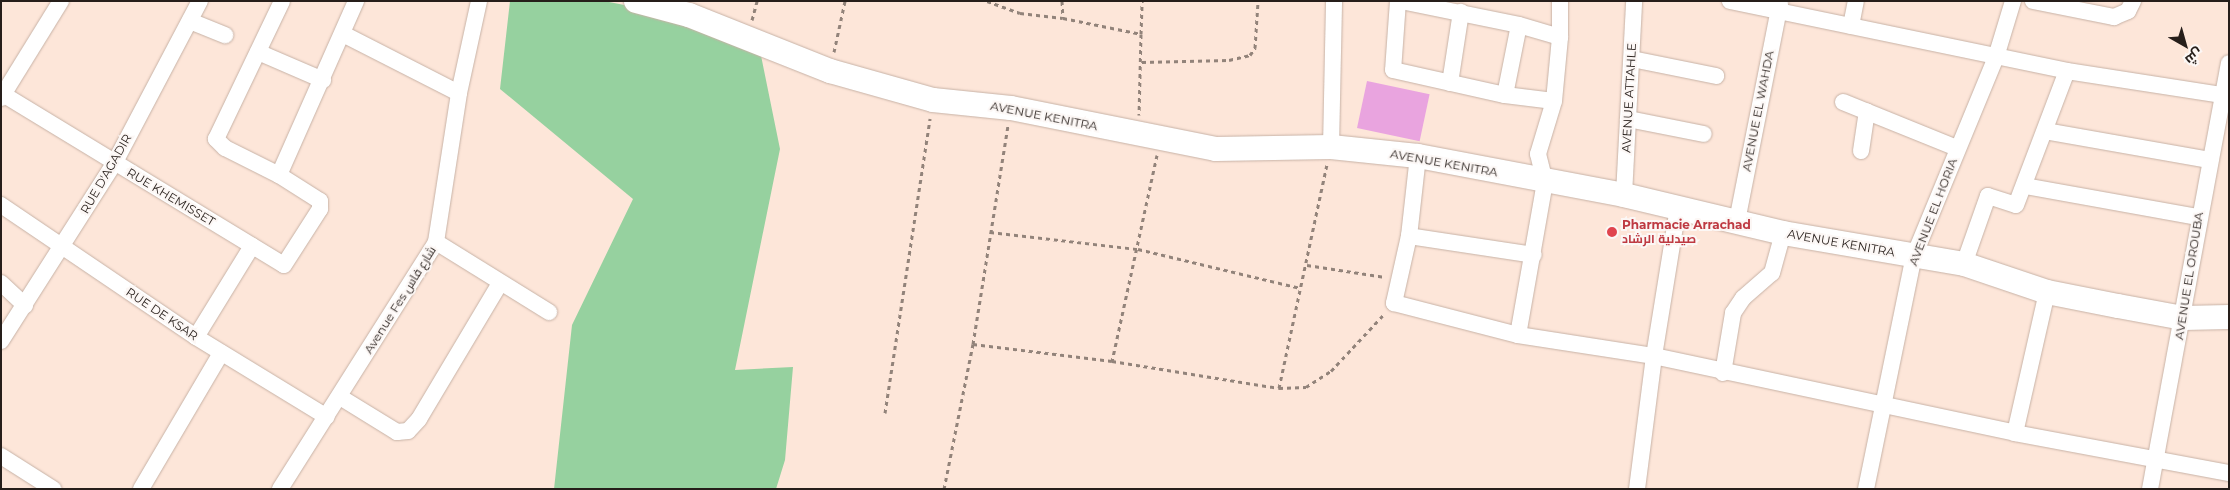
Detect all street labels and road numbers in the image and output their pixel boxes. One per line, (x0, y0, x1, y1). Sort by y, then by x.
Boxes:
street label: AVENUE ATTAHLE (1619, 43, 1639, 153)
street label: AVENUE EL WAHDA (1739, 49, 1777, 173)
street label: AVENUE KENITRA (989, 99, 1099, 133)
street label: RUE D'AGADIR (77, 132, 135, 216)
street label: AVENUE KENITRA (1389, 146, 1499, 180)
street label: AVENUE EL HORIA (1906, 156, 1960, 268)
street label: RUE KHEMISSET (124, 165, 218, 229)
street label: AVENUE EL OROUBA (2172, 211, 2206, 341)
street label: AVENUE KENITRA (1786, 226, 1896, 260)
street label: Avenue Fes شارع فاس (361, 244, 439, 356)
street label: RUE DE KSAR (123, 285, 201, 343)

